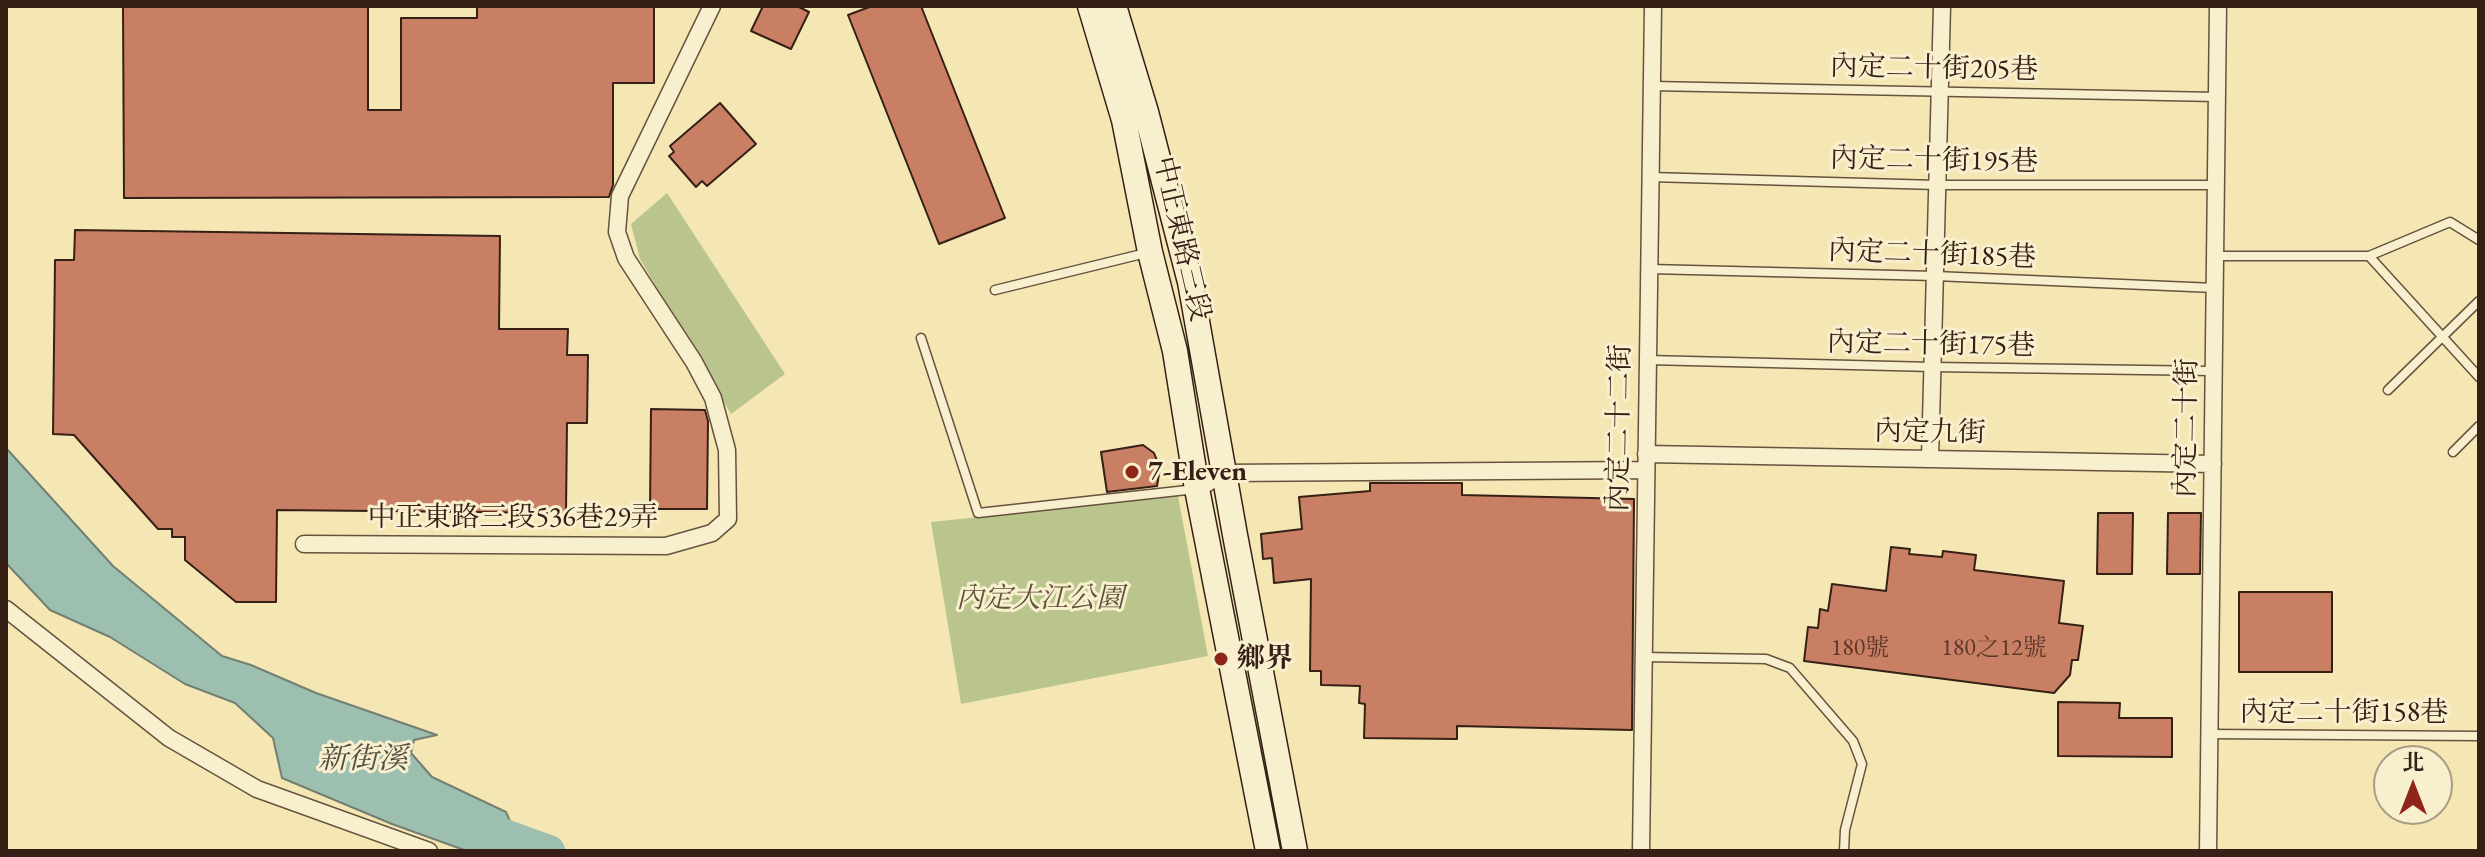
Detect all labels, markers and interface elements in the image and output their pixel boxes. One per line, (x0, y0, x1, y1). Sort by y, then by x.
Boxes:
street label: 內定二十街205巷 (1830, 50, 2038, 88)
street label: 內定二十街195巷 (1830, 142, 2038, 180)
street label: 中正東路三段 (1146, 153, 1216, 325)
street label: 內定二十街185巷 (1827, 235, 2037, 275)
street label: 內定二十街175巷 (1827, 326, 2035, 364)
street label: 內定二十二街 (1602, 344, 1638, 512)
street label: 內定二十街 (2169, 358, 2205, 498)
street label: 內定九街 (1874, 415, 1986, 451)
place label: 7-Eleven (1148, 455, 1247, 489)
marker: 7-Eleven (1123, 463, 1141, 481)
street label: 中正東路三段536巷29弄 (367, 501, 659, 535)
park label: 內定大江公園 (956, 582, 1124, 616)
house number: 180號 (1831, 634, 1889, 662)
house number: 180之12號 (1941, 634, 2047, 662)
place label: 鄉界 (1237, 642, 1293, 676)
marker: 鄉界 (1212, 650, 1230, 668)
street label: 內定二十街158巷 (2240, 696, 2448, 730)
water label: 新街溪 (318, 742, 408, 778)
north arrow (2373, 745, 2453, 825)
text: 北 (2402, 748, 2424, 777)

